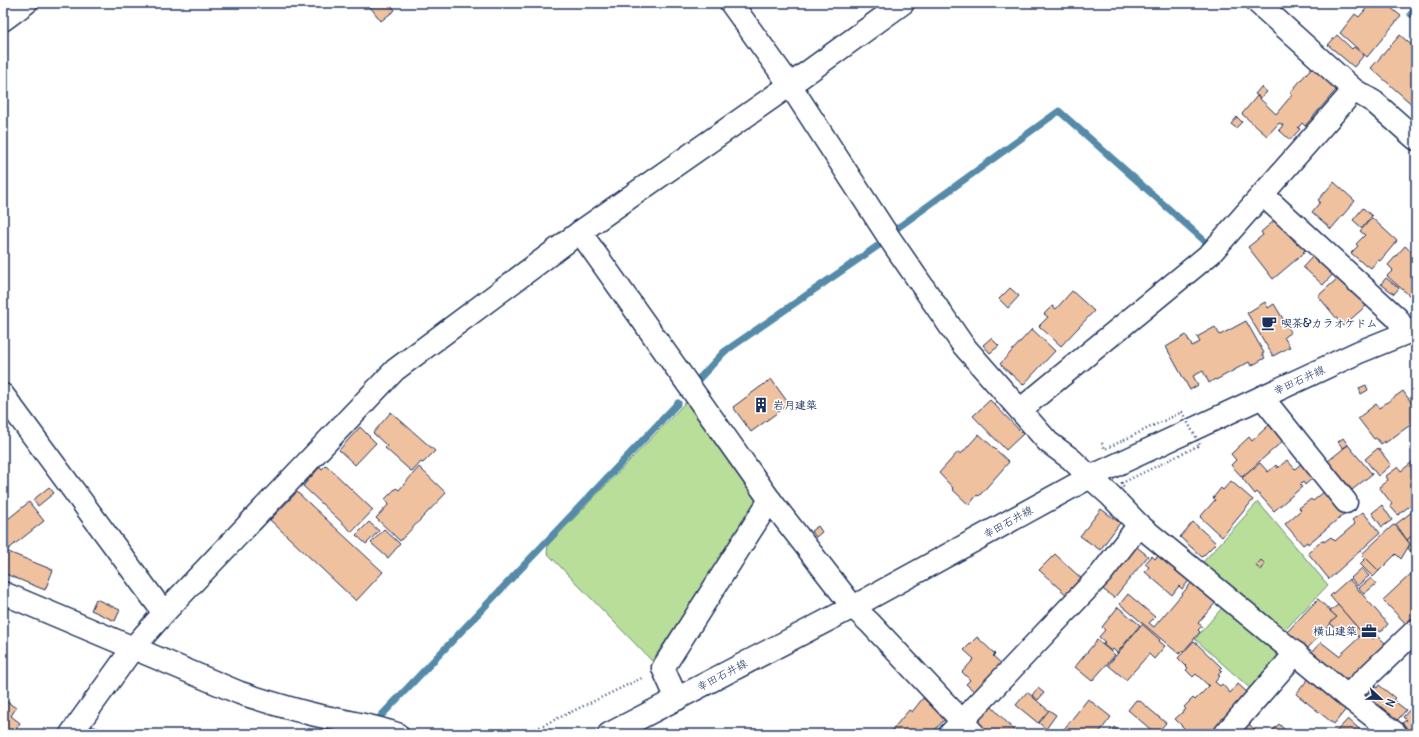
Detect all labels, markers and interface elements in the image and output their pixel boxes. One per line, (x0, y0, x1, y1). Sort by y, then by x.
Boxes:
cafe icon: 喫茶&カラオケドム (1260, 314, 1278, 332)
place label: 喫茶&カラオケドム (1281, 316, 1377, 330)
street label: 幸田石井線 (1271, 362, 1327, 398)
building icon: 岩月建築 (752, 396, 770, 414)
place label: 岩月建築 (773, 398, 817, 412)
street label: 幸田石井線 (981, 503, 1035, 541)
office icon: 横山建築 (1360, 622, 1378, 640)
place label: 横山建築 (1313, 624, 1357, 638)
street label: 幸田石井線 (694, 656, 750, 694)
north arrow (1361, 679, 1401, 719)
text: N (1382, 697, 1398, 709)

